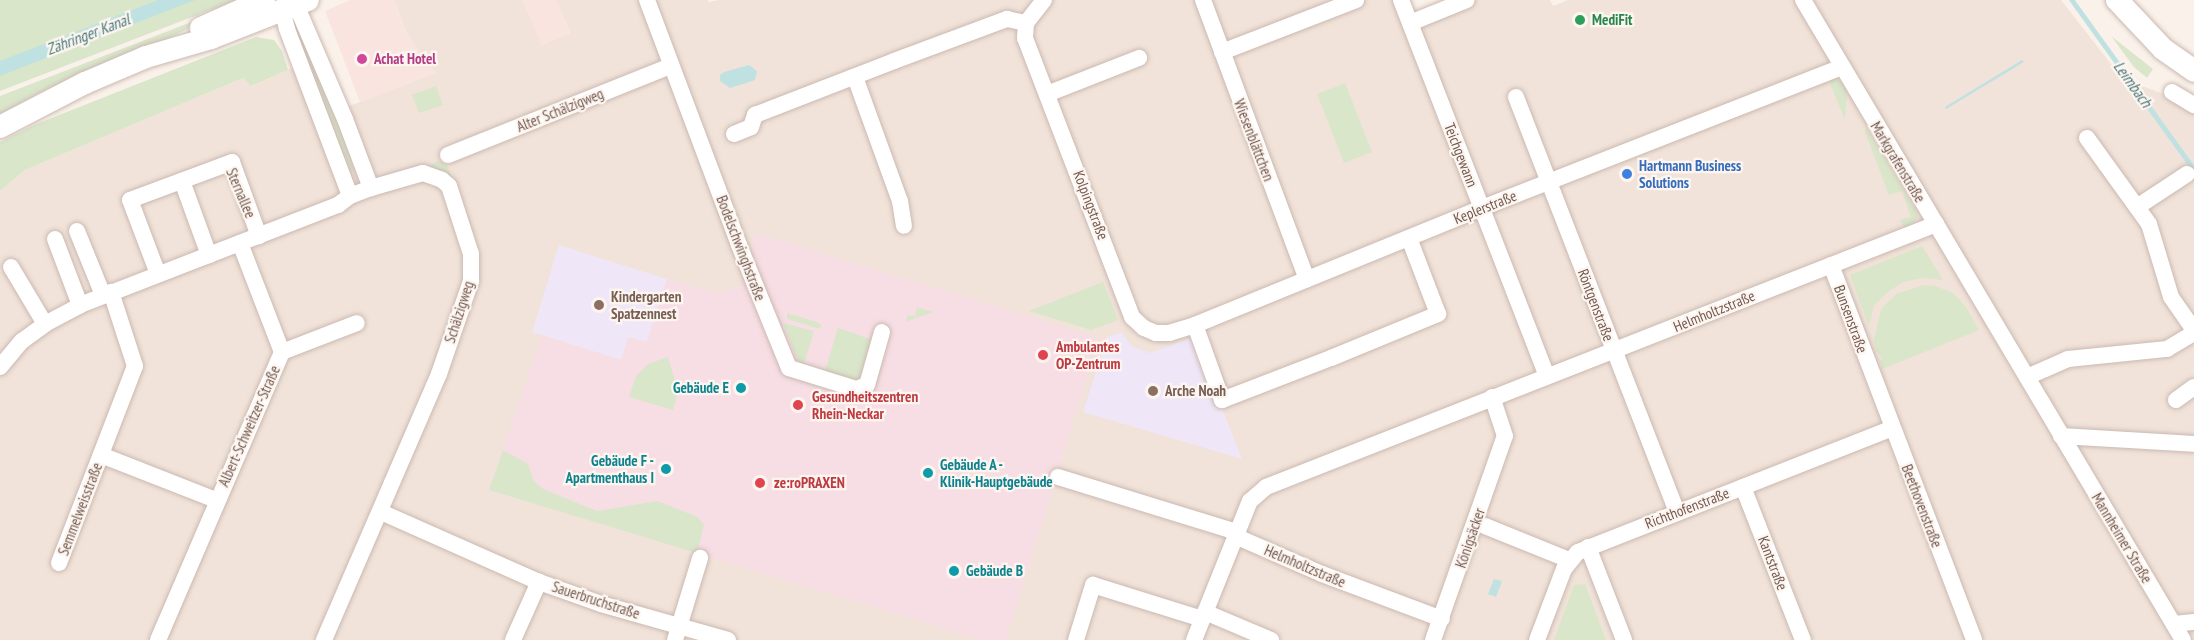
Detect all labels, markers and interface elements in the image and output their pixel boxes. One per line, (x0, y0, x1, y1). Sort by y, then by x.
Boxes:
water label: Zähringer Kanal (44, 9, 132, 59)
place label: MediFit (1592, 11, 1632, 29)
marker: MediFit (1573, 13, 1587, 27)
place label: Achat Hotel (374, 50, 436, 68)
marker: Achat Hotel (355, 52, 369, 66)
water label: Leimbach (2110, 57, 2156, 111)
street label: Alter Schälzigweg (514, 84, 606, 136)
street label: Wiesenblättchen (1230, 97, 1278, 183)
street label: Markgrafenstraße (1867, 118, 1929, 206)
street label: Teichgewann (1441, 120, 1481, 190)
place label: Hartmann Business Solutions (1639, 156, 1741, 191)
street label: Sternallee (222, 165, 260, 221)
marker: Hartmann Business Solutions (1620, 167, 1634, 181)
street label: Kolpingstraße (1070, 168, 1112, 242)
street label: Keplerstraße (1451, 186, 1519, 228)
street label: Bodelschwinghstraße (713, 193, 769, 303)
street label: Röntgenstraße (1574, 266, 1618, 344)
street label: Schälzigweg (441, 279, 477, 345)
street label: Bunsenstraße (1830, 283, 1872, 355)
street label: Helmholtzstraße (1671, 286, 1757, 336)
place label: Kindergarten Spatzennest (611, 287, 682, 322)
marker: Kindergarten Spatzennest (592, 298, 606, 312)
place label: Ambulantes OP-Zentrum (1056, 337, 1120, 372)
marker: Ambulantes OP-Zentrum (1034, 346, 1052, 364)
street label: Albert-Schweitzer-Straße (214, 363, 284, 489)
place label: Gebäude E (673, 379, 729, 397)
marker: Gebäude E (734, 381, 748, 395)
place label: Arche Noah (1165, 382, 1226, 400)
marker: Arche Noah (1146, 384, 1160, 398)
place label: Gesundheitszentren Rhein-Neckar (812, 387, 918, 422)
marker: Gesundheitszentren Rhein-Neckar (789, 396, 807, 414)
place label: Gebäude F - Apartmenthaus I (565, 451, 654, 486)
place label: Gebäude A - Klinik-Hauptgebäude (940, 455, 1053, 490)
street label: Semmelweisstraße (54, 460, 106, 558)
marker: Gebäude F - Apartmenthaus I (659, 462, 673, 476)
street label: Beethovenstraße (1898, 462, 1946, 550)
marker: Gebäude A - Klinik-Hauptgebäude (921, 466, 935, 480)
marker: ze:roPRAXEN (751, 474, 769, 492)
place label: ze:roPRAXEN (774, 474, 845, 492)
street label: Richthofenstraße (1642, 484, 1732, 532)
street label: Mannheimer Straße (2088, 490, 2156, 586)
street label: Königsäcker (1451, 506, 1489, 570)
street label: Kantstraße (1754, 533, 1792, 593)
street label: Helmholtzstraße (1262, 541, 1348, 591)
place label: Gebäude B (966, 562, 1023, 580)
marker: Gebäude B (947, 564, 961, 578)
street label: Sauerbruchstraße (550, 577, 642, 623)

